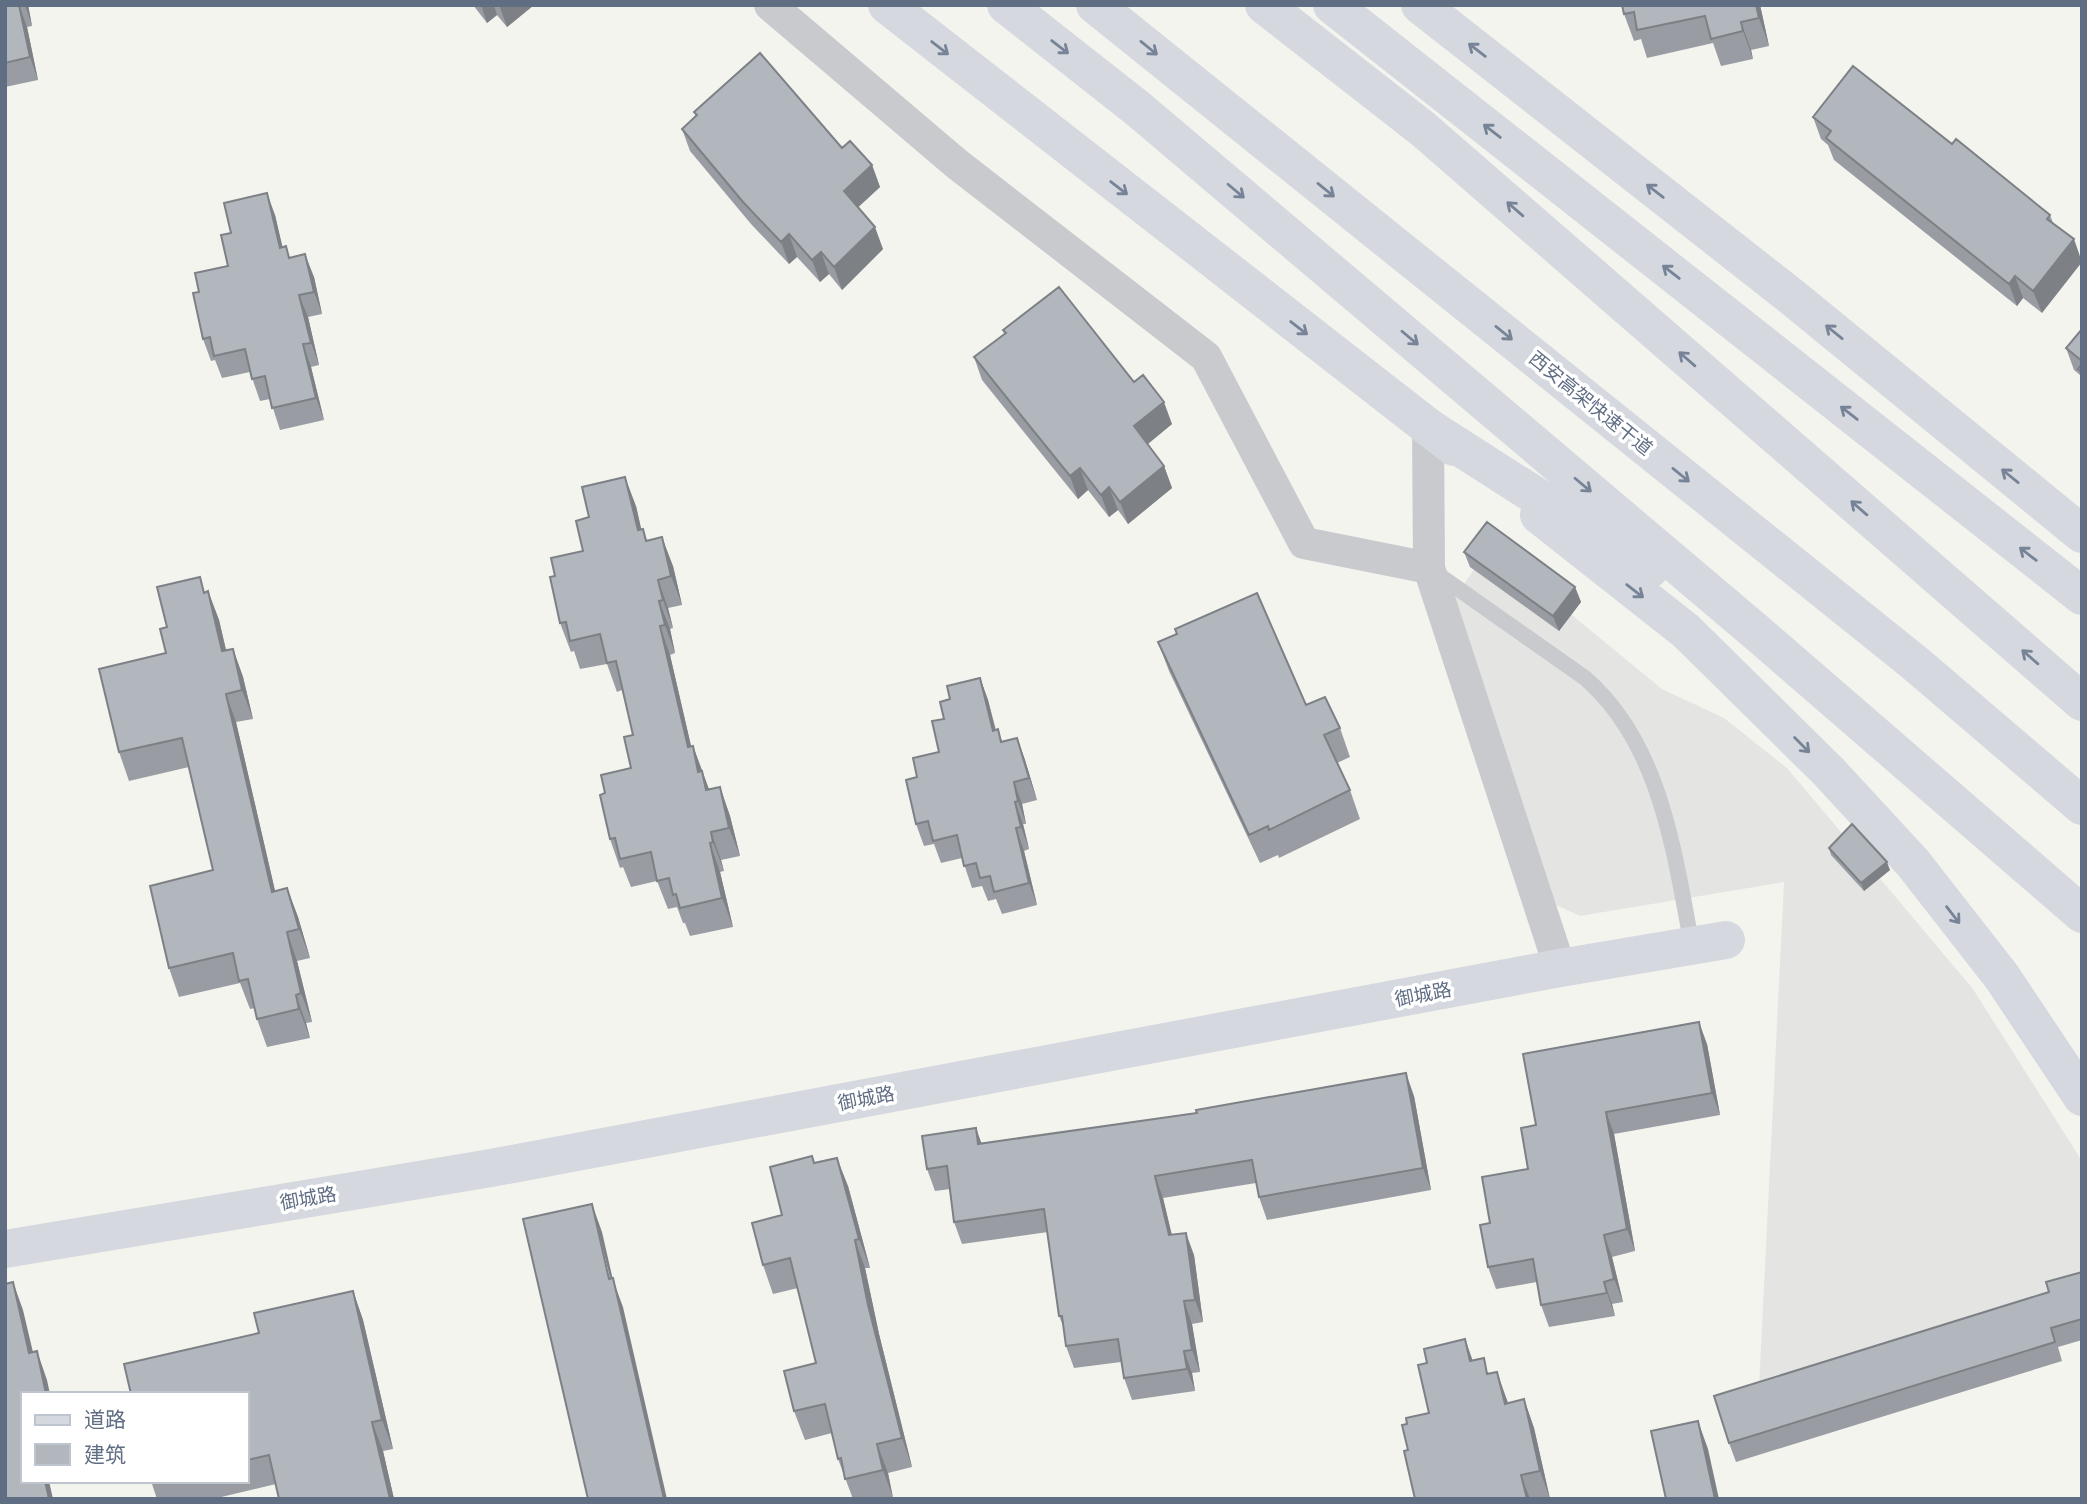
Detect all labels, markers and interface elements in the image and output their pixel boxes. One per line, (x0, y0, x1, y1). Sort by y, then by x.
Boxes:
one-way arrow (931, 40, 949, 55)
one-way arrow (1051, 40, 1069, 55)
one-way arrow (1139, 40, 1157, 56)
one-way arrow (1468, 42, 1486, 58)
one-way arrow (1483, 124, 1502, 139)
one-way arrow (1109, 181, 1128, 196)
one-way arrow (1227, 183, 1245, 199)
one-way arrow (1316, 183, 1335, 198)
one-way arrow (1647, 183, 1665, 198)
one-way arrow (1507, 201, 1525, 217)
one-way arrow (1662, 265, 1680, 280)
one-way arrow (1289, 320, 1308, 335)
one-way arrow (1825, 324, 1843, 340)
one-way arrow (1494, 325, 1512, 340)
one-way arrow (1400, 330, 1418, 346)
street label: 西安高架快速干道 (1524, 346, 1658, 460)
one-way arrow (1678, 351, 1696, 367)
one-way arrow (1841, 405, 1859, 421)
one-way arrow (1671, 467, 1690, 482)
one-way arrow (2001, 468, 2019, 483)
one-way arrow (1574, 478, 1592, 493)
one-way arrow (1850, 500, 1868, 516)
one-way arrow (2020, 546, 2038, 561)
one-way arrow (1626, 583, 1644, 598)
one-way arrow (2021, 649, 2039, 665)
one-way arrow (1793, 736, 1810, 753)
one-way arrow (1946, 905, 1961, 923)
street label: 御城路 (1393, 977, 1453, 1011)
street label: 御城路 (836, 1081, 896, 1115)
street label: 御城路 (278, 1181, 338, 1215)
legend (21, 1392, 248, 1483)
text: 道路 (84, 1406, 126, 1433)
text: 建筑 (84, 1441, 126, 1468)

